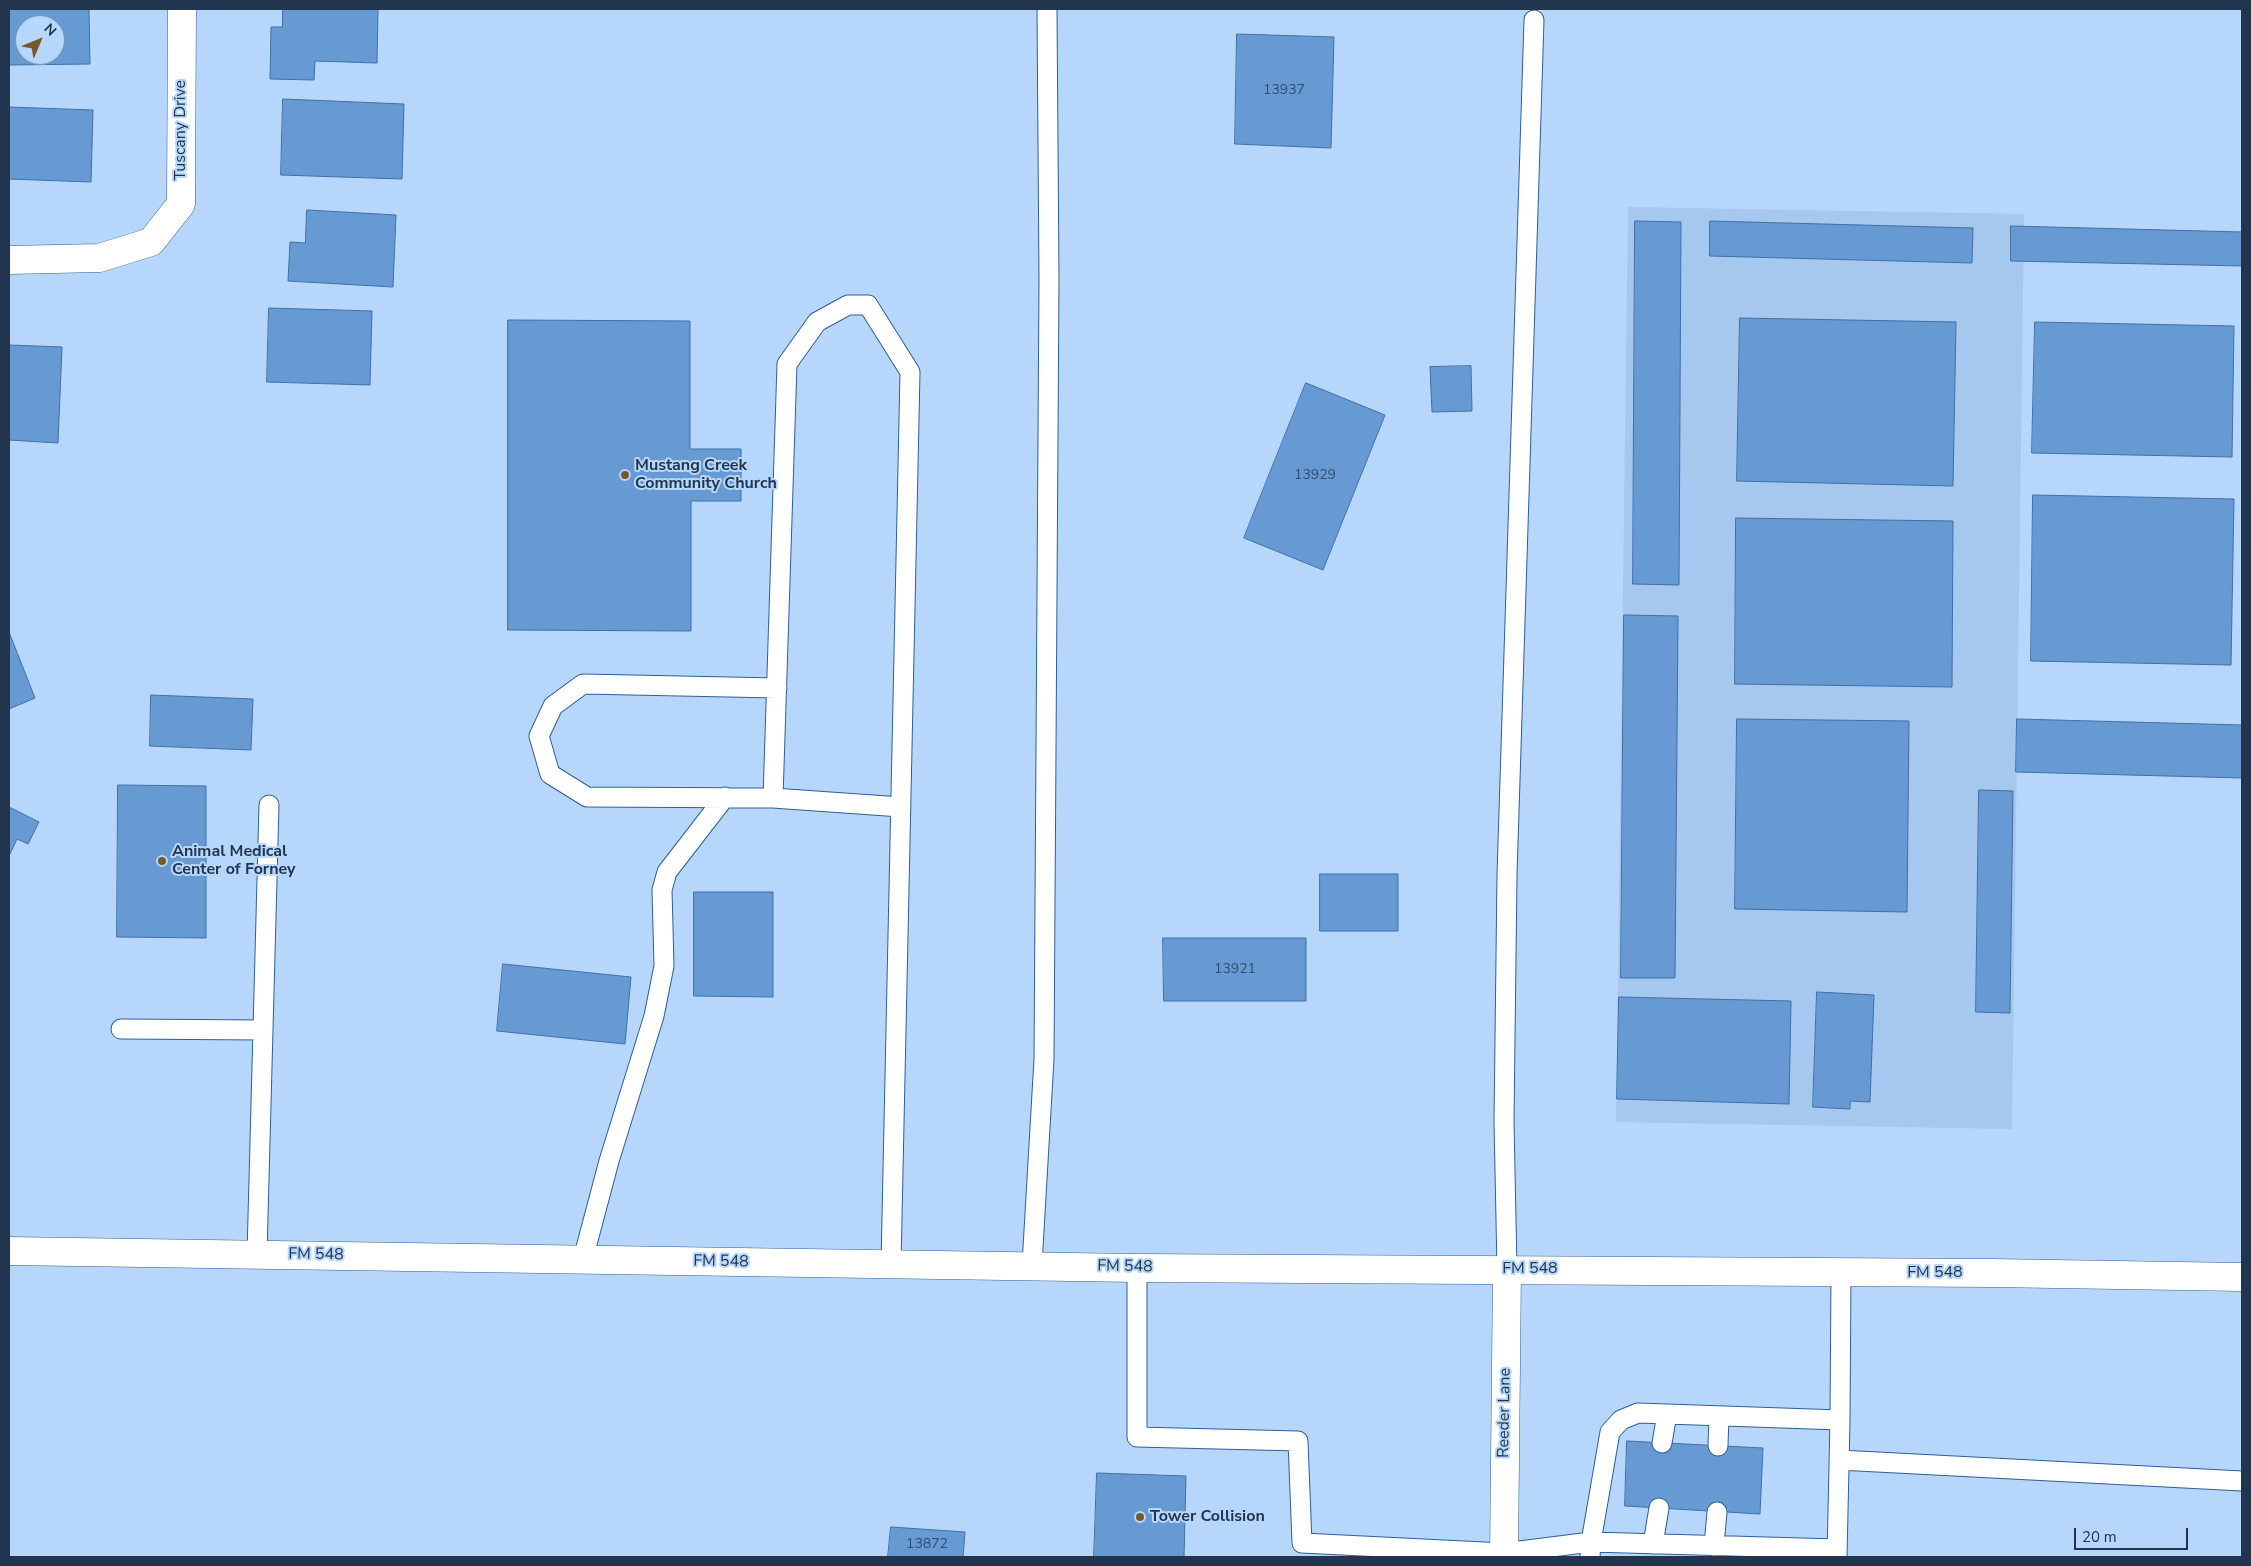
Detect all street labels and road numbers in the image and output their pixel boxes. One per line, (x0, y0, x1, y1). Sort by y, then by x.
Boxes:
street label: Tuscany Drive (171, 80, 191, 180)
street label: FM 548 (288, 1245, 344, 1265)
street label: FM 548 (693, 1252, 749, 1272)
street label: FM 548 (1097, 1257, 1153, 1277)
street label: FM 548 (1502, 1259, 1558, 1279)
street label: FM 548 (1907, 1263, 1963, 1283)
street label: Reeder Lane (1495, 1368, 1515, 1458)

